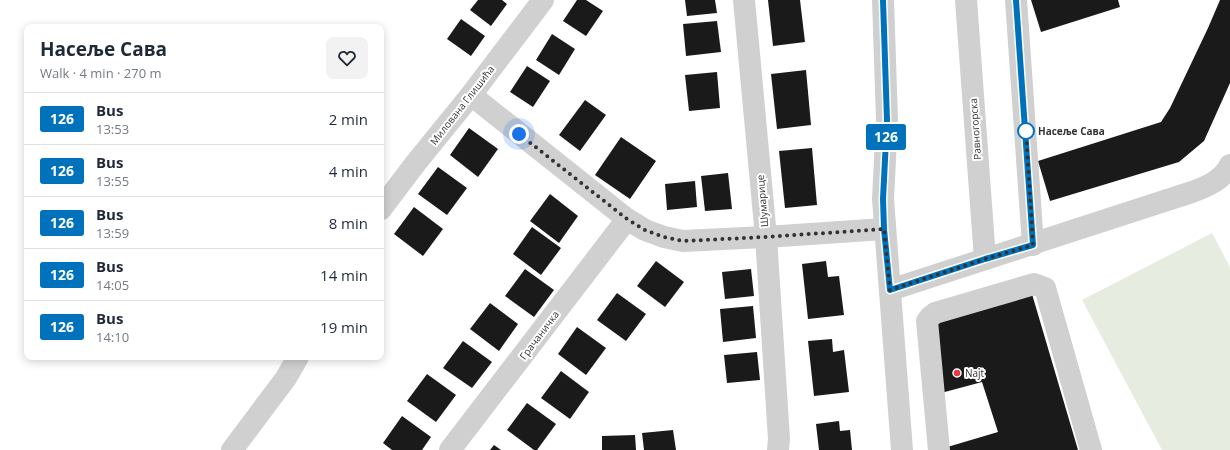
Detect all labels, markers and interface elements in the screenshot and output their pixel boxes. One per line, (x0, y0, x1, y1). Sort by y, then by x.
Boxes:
text: Насеље Сава (40, 36, 167, 62)
button: heart (326, 37, 368, 79)
street label: Милована Глишића (427, 62, 497, 148)
text: Walk · 4 min · 270 m (40, 64, 162, 82)
street label: Равногорска (966, 98, 984, 160)
text: Bus (96, 100, 123, 120)
text: 126 (50, 109, 74, 128)
text: 2 min (329, 109, 368, 129)
text: 13:53 (96, 120, 129, 138)
marker: Насеље Сава (1017, 122, 1035, 140)
your location (509, 124, 529, 144)
line badge: 126 (863, 124, 909, 150)
place label: Насеље Сава (1038, 124, 1105, 138)
text: 126 (874, 127, 898, 146)
text: Bus (96, 152, 123, 172)
text: 126 (50, 161, 74, 180)
text: 4 min (329, 161, 368, 181)
text: 13:55 (96, 172, 129, 190)
street label: Шумарице (753, 174, 771, 228)
text: Bus (96, 204, 123, 224)
text: 126 (50, 213, 74, 232)
text: 8 min (329, 213, 368, 233)
text: 13:59 (96, 224, 129, 242)
text: Bus (96, 256, 123, 276)
text: 126 (50, 265, 74, 284)
text: 14 min (320, 265, 368, 285)
text: 14:05 (96, 276, 129, 294)
text: Bus (96, 308, 123, 328)
street label: Грачаничка (516, 308, 562, 362)
text: 126 (50, 317, 74, 336)
text: 19 min (320, 317, 368, 337)
text: 14:10 (96, 328, 129, 346)
place label: Najt (965, 366, 985, 380)
marker: Najt (952, 368, 962, 378)

